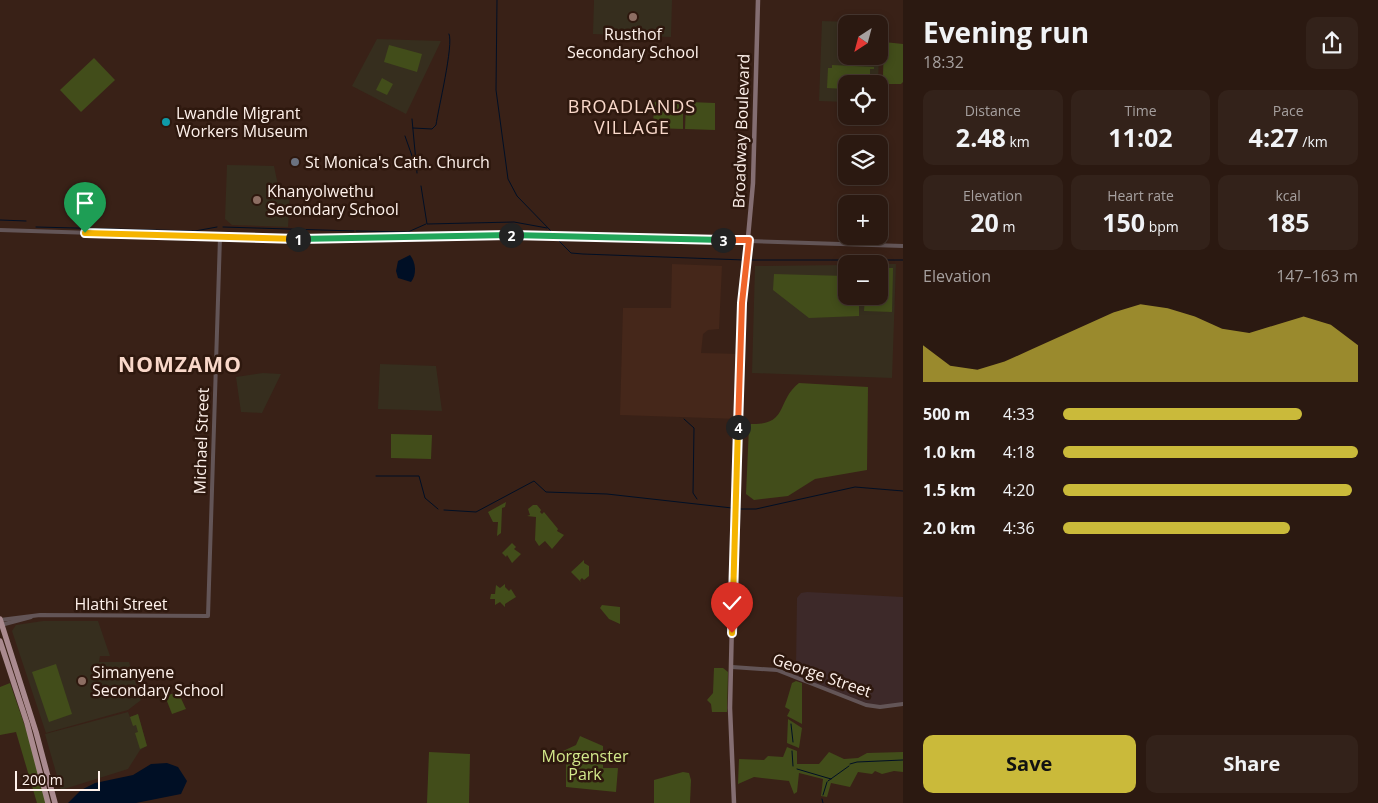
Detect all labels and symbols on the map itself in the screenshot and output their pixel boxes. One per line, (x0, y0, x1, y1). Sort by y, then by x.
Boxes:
marker: Rusthof Secondary School (627, 11, 639, 23)
north arrow (838, 15, 888, 65)
place label: Rusthof Secondary School (567, 23, 699, 63)
street label: Broadway Boulevard (727, 53, 755, 209)
district label: BROADLANDS VILLAGE (568, 94, 696, 139)
place label: Lwandle Migrant Workers Museum (176, 102, 308, 142)
marker: Lwandle Migrant Workers Museum (160, 116, 172, 128)
place label: St Monica's Cath. Church (305, 151, 490, 173)
marker: St Monica's Cath. Church (289, 156, 301, 168)
place label: Khanyolwethu Secondary School (267, 180, 399, 220)
pin (64, 182, 106, 233)
marker: Khanyolwethu Secondary School (251, 194, 263, 206)
pin: 2 (498, 222, 524, 248)
pin: 1 (286, 226, 310, 252)
pin: 3 (710, 228, 736, 252)
district label: NOMZAMO (118, 350, 242, 378)
street label: Michael Street (188, 387, 214, 495)
pin: 4 (726, 414, 750, 440)
pin (711, 582, 753, 633)
street label: Hlathi Street (74, 593, 168, 615)
street label: George Street (770, 648, 875, 702)
place label: Simanyene Secondary School (92, 661, 224, 701)
marker: Simanyene Secondary School (76, 675, 88, 687)
park label: Morgenster Park (542, 745, 629, 785)
scale bar (15, 768, 100, 791)

